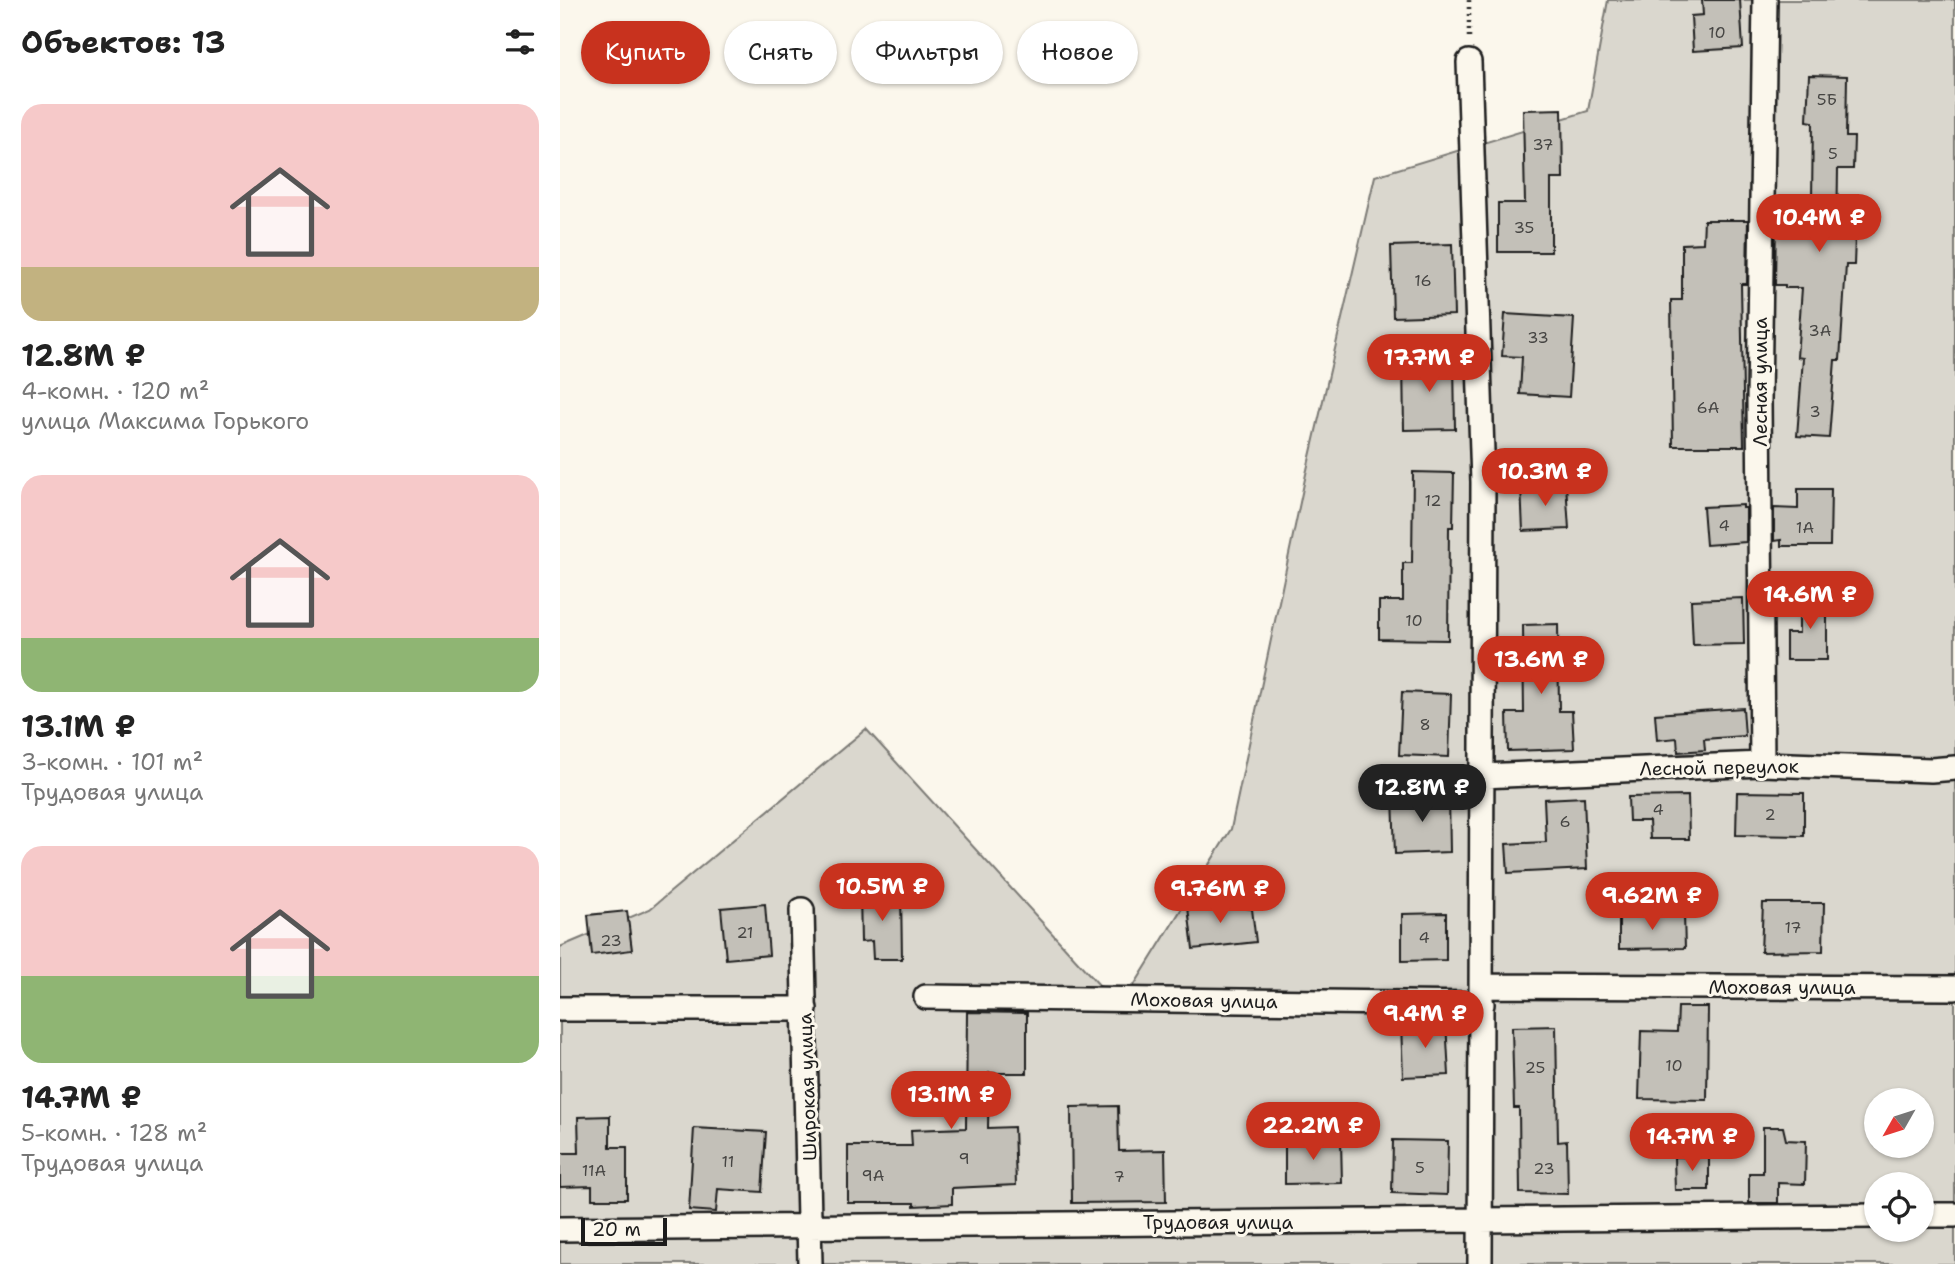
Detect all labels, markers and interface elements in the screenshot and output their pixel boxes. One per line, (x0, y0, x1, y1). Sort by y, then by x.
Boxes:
chip: Купить (581, 21, 710, 84)
chip: Снять (724, 21, 837, 84)
chip: Фильтры (851, 21, 1003, 84)
chip: Новое (1017, 21, 1138, 84)
text: Объектов: 13 (21, 22, 226, 63)
house number: 10 (1708, 22, 1726, 43)
icon: filters (501, 23, 539, 61)
house number: 5Б (1817, 89, 1837, 110)
house number: 37 (1532, 134, 1554, 155)
house number: 5 (1828, 143, 1838, 164)
icon: home (217, 149, 343, 275)
pin: 10.4M ₽ (1754, 194, 1884, 254)
text: 10.4M ₽ (1772, 202, 1866, 232)
house number: 35 (1514, 217, 1534, 238)
house number: 16 (1414, 270, 1432, 291)
street label: Лесная улица (1748, 317, 1773, 447)
house number: 3А (1809, 320, 1831, 341)
house number: 33 (1527, 327, 1549, 348)
pin: 17.7M ₽ (1364, 334, 1494, 394)
text: 12.8M ₽ (21, 335, 146, 376)
text: 17.7M ₽ (1383, 342, 1475, 372)
text: 4-комн. · 120 m² (21, 376, 209, 406)
house number: 6А (1697, 397, 1719, 418)
house number: 3 (1809, 401, 1821, 422)
text: улица Максима Горького (21, 406, 309, 436)
pin: 10.3M ₽ (1480, 448, 1610, 508)
text: 10.3M ₽ (1498, 456, 1592, 486)
house number: 12 (1424, 490, 1442, 511)
house number: 4 (1718, 515, 1730, 536)
house number: 1А (1796, 517, 1814, 538)
icon: home (217, 520, 343, 646)
pin: 14.6M ₽ (1745, 572, 1875, 631)
text: 14.6M ₽ (1763, 579, 1857, 609)
house number: 10 (1405, 610, 1423, 631)
pin: 13.6M ₽ (1476, 636, 1606, 696)
text: 13.6M ₽ (1493, 644, 1589, 674)
text: 13.1M ₽ (21, 706, 136, 747)
house number: 8 (1419, 714, 1431, 735)
text: 3-комн. · 101 m² (21, 747, 203, 777)
street label: Лесной переулок (1639, 754, 1799, 781)
pin: 12.8M ₽ (1357, 764, 1487, 824)
text: 12.8M ₽ (1374, 772, 1470, 802)
text: Трудовая улица (21, 777, 203, 807)
house number: 4 (1652, 799, 1664, 820)
house number: 2 (1764, 804, 1776, 825)
house number: 6 (1559, 811, 1571, 832)
pin: 10.5M ₽ (817, 864, 947, 923)
pin: 9.76M ₽ (1155, 866, 1285, 925)
text: 10.5M ₽ (835, 871, 929, 901)
pin: 9.62M ₽ (1587, 872, 1717, 932)
text: 9.76M ₽ (1170, 873, 1270, 903)
text: 9.62M ₽ (1602, 880, 1702, 910)
icon: home (217, 891, 343, 1017)
house number: 17 (1784, 917, 1802, 938)
house number: 21 (736, 922, 754, 943)
house number: 4 (1418, 927, 1430, 948)
house number: 23 (600, 930, 622, 951)
street label: Моховая улица (1708, 975, 1856, 1000)
street label: Моховая улица (1130, 987, 1278, 1014)
pin: 9.4M ₽ (1368, 990, 1482, 1050)
text: 9.4M ₽ (1383, 998, 1467, 1028)
street label: Широкая улица (792, 1012, 823, 1162)
house number: 10 (1665, 1055, 1683, 1076)
house number: 25 (1525, 1057, 1545, 1078)
pin: 13.1M ₽ (886, 1072, 1016, 1131)
text: 14.7M ₽ (21, 1077, 142, 1118)
text: 13.1M ₽ (907, 1079, 995, 1109)
north arrow (1864, 1088, 1934, 1158)
map controls (1864, 1088, 1934, 1242)
pin: 22.2M ₽ (1248, 1102, 1378, 1162)
text: 22.2M ₽ (1262, 1110, 1364, 1140)
pin: 14.7M ₽ (1627, 1114, 1757, 1173)
text: 5-комн. · 128 m² (21, 1118, 207, 1148)
text: 14.7M ₽ (1646, 1121, 1738, 1151)
text: Трудовая улица (21, 1148, 203, 1178)
house number: 9 (958, 1148, 970, 1169)
house number: 11 (722, 1151, 734, 1172)
house number: 5 (1415, 1157, 1425, 1178)
house number: 23 (1533, 1158, 1555, 1179)
house number: 11А (582, 1160, 606, 1181)
house number: 9А (862, 1165, 884, 1186)
house number: 7 (1113, 1166, 1125, 1187)
button: locate (1864, 1172, 1934, 1242)
street label: Трудовая улица (1143, 1210, 1293, 1235)
scale bar (581, 1215, 667, 1247)
text: 20 m (592, 1217, 641, 1242)

